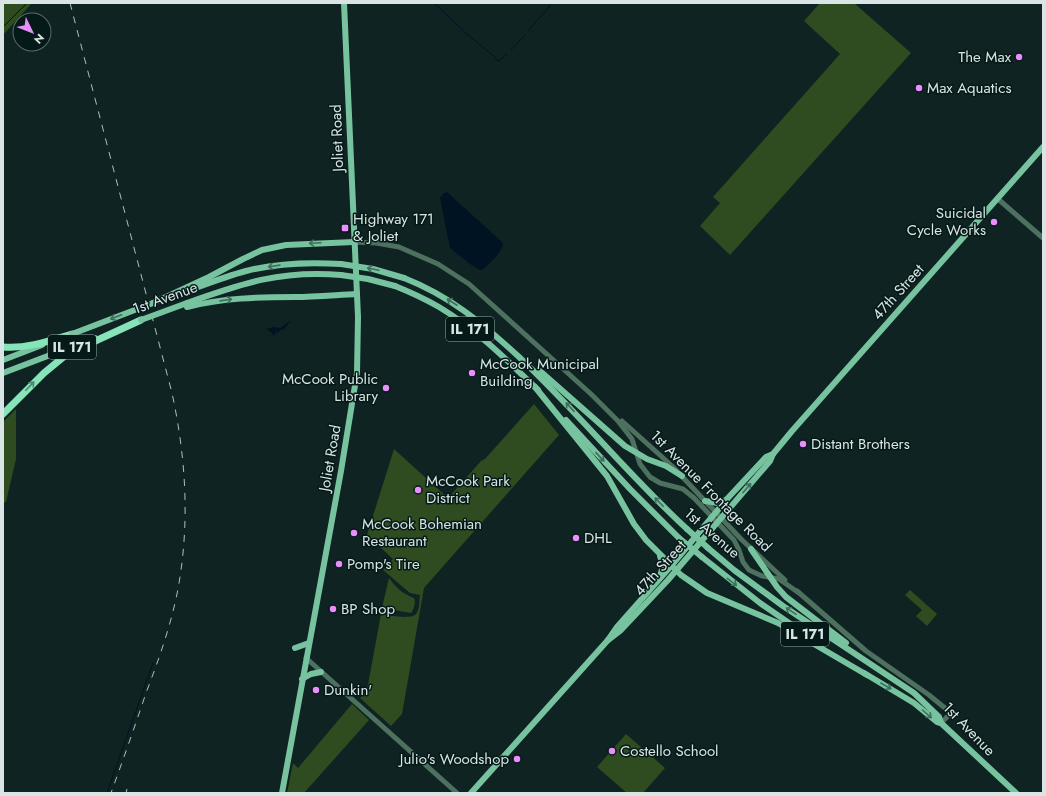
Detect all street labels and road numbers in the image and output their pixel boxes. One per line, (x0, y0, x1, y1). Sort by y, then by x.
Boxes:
street label: Joliet Road (325, 104, 349, 174)
street label: 47th Street (867, 259, 929, 325)
street label: 1st Avenue (129, 276, 201, 320)
road number: IL 171 (446, 317, 494, 341)
road number: IL 171 (48, 335, 96, 359)
street label: Joliet Road (313, 423, 347, 495)
street label: 1st Avenue Frontage Road (647, 427, 775, 555)
street label: 1st Avenue (681, 504, 743, 562)
street label: 47th Street (629, 535, 691, 601)
road number: IL 171 (781, 622, 829, 646)
street label: 1st Avenue (938, 697, 1001, 761)

